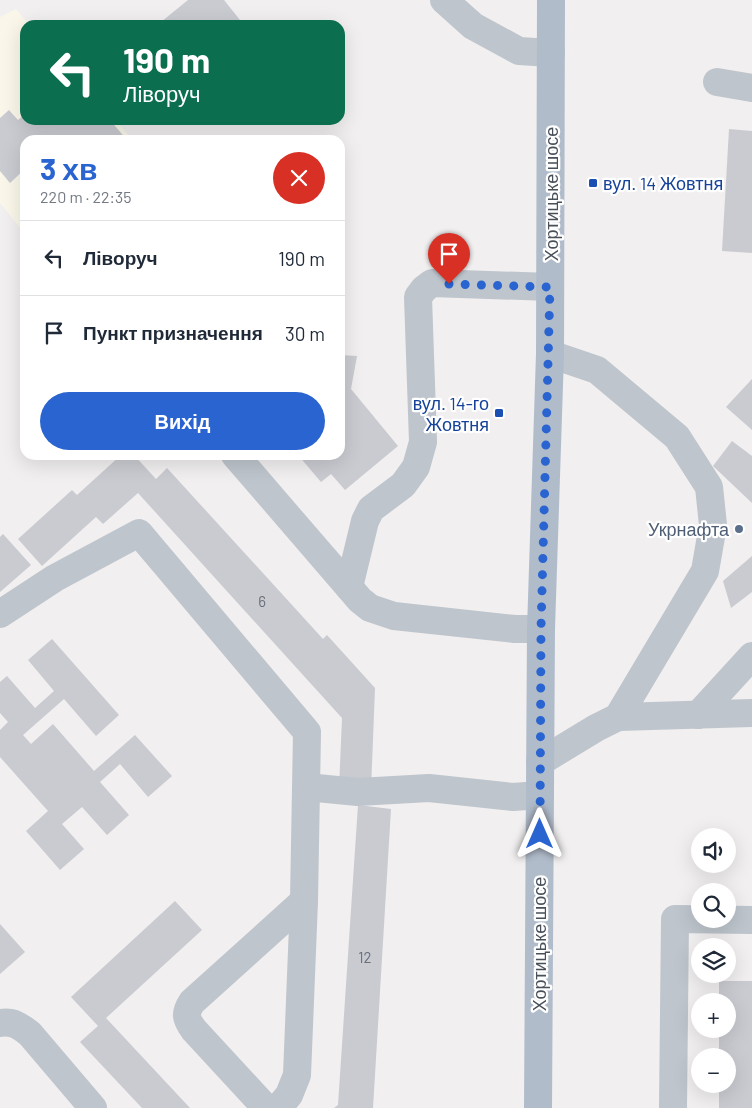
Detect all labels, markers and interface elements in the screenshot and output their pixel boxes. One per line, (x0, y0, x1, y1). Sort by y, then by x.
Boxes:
text: 190 m (123, 38, 210, 80)
icon: left (40, 40, 105, 105)
text: Ліворуч (123, 80, 200, 106)
street label: Хортицьке шосе (540, 127, 562, 261)
text: 3 хв (40, 150, 97, 186)
button: close (273, 152, 325, 204)
place label: вул. 14 Жовтня (603, 172, 723, 194)
marker: вул. 14 Жовтня (587, 177, 599, 189)
text: 220 m · 22:35 (40, 187, 131, 206)
pin (428, 233, 470, 284)
icon: arrive (435, 240, 463, 268)
icon: left (40, 244, 68, 272)
text: Ліворуч (83, 246, 158, 269)
text: 190 m (278, 247, 325, 270)
icon: arrive (40, 319, 68, 347)
text: Пункт призначення (83, 321, 263, 344)
text: 30 m (285, 322, 325, 345)
button: Вихід (40, 392, 325, 450)
place label: вул. 14-го Жовтня (413, 392, 489, 435)
marker: вул. 14-го Жовтня (493, 407, 505, 419)
place label: Укрнафта (648, 518, 730, 540)
marker: Укрнафта (733, 523, 745, 535)
house number: 6 (258, 592, 266, 610)
position arrow (513, 807, 565, 859)
map controls (691, 828, 736, 1093)
button: sound (691, 828, 736, 873)
street label: Хортицьке шосе (528, 877, 550, 1011)
button: search (691, 883, 736, 928)
button: layers (691, 938, 736, 983)
house number: 12 (358, 948, 372, 966)
button: + (691, 993, 736, 1038)
button: − (691, 1048, 736, 1093)

